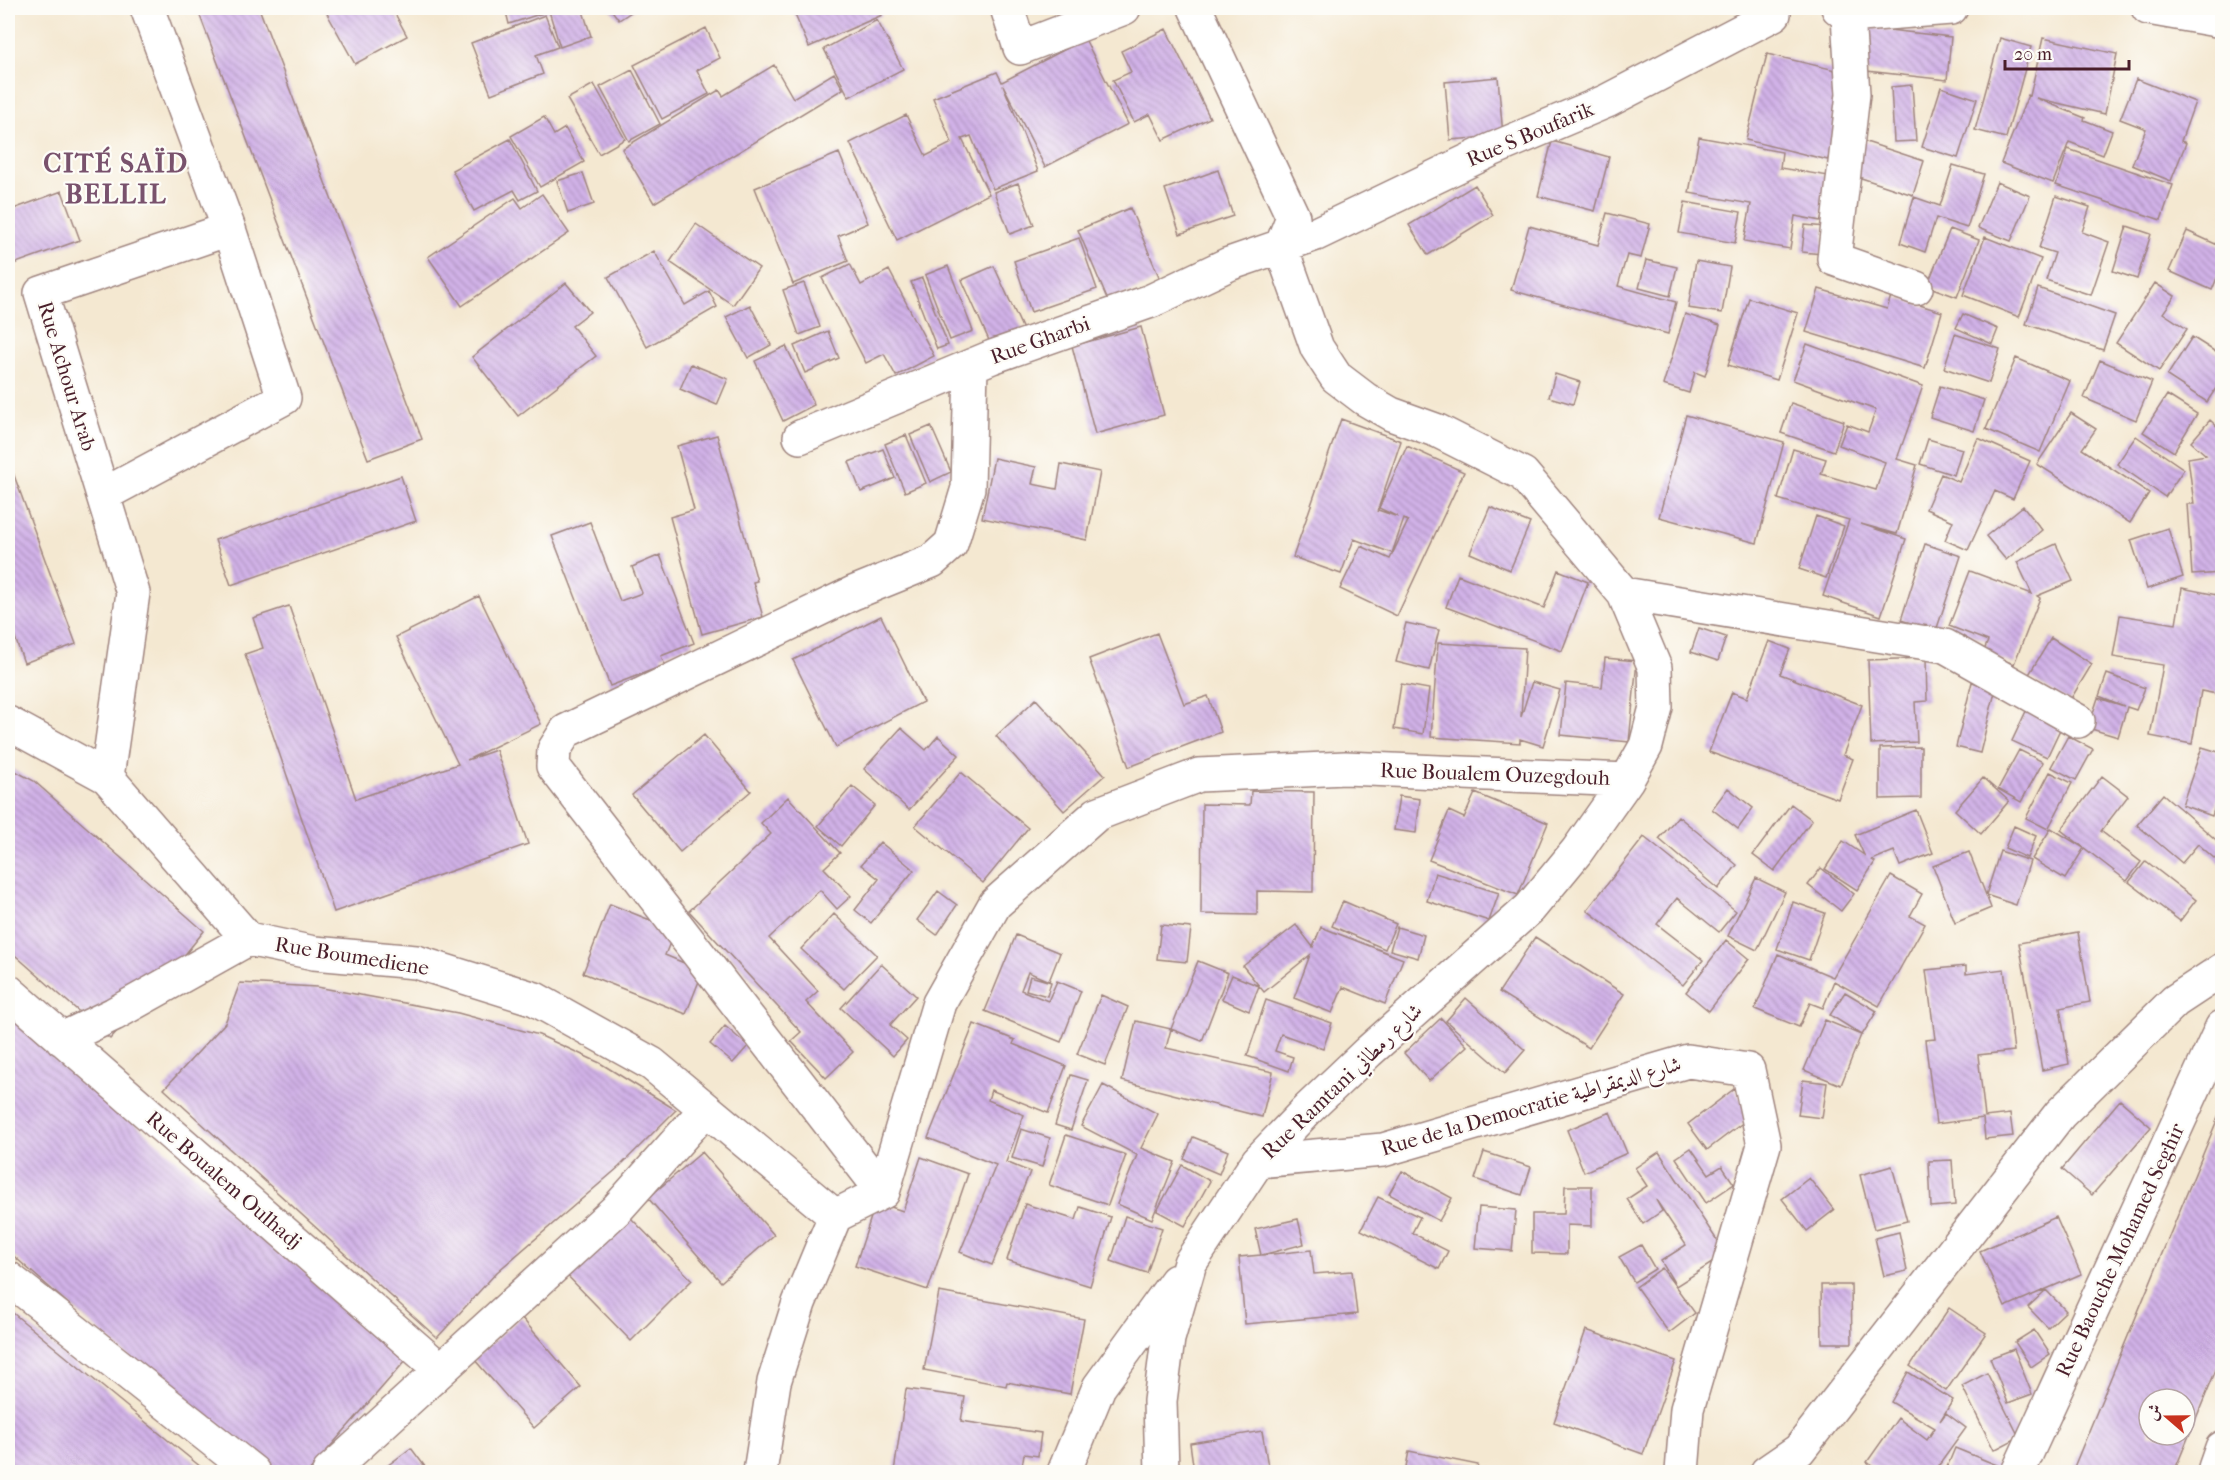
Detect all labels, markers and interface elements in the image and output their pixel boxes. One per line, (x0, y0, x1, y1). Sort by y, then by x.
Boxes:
scale bar (2005, 33, 2130, 71)
text: 20 m (2014, 44, 2052, 65)
street label: Rue S Boufarik (1463, 96, 1597, 172)
district label: CITÉ SAÏD BELLIL (43, 146, 189, 210)
street label: Rue Achour Arab (33, 298, 101, 454)
street label: Rue Gharbi (987, 311, 1093, 369)
street label: Rue Boualem Ouzegdouh (1380, 758, 1611, 790)
street label: Rue Boumediene (273, 932, 431, 980)
street label: Rue Ramtani شارع رمطاني (1257, 998, 1431, 1168)
street label: Rue de la Democratie شارع الديمقراطية (1378, 1052, 1686, 1166)
street label: Rue Boualem Oulhadj (141, 1106, 307, 1254)
street label: Rue Baouche Mohamed Seghir (2051, 1119, 2189, 1381)
north arrow (2137, 1387, 2197, 1447)
text: ش (2142, 1401, 2165, 1423)

